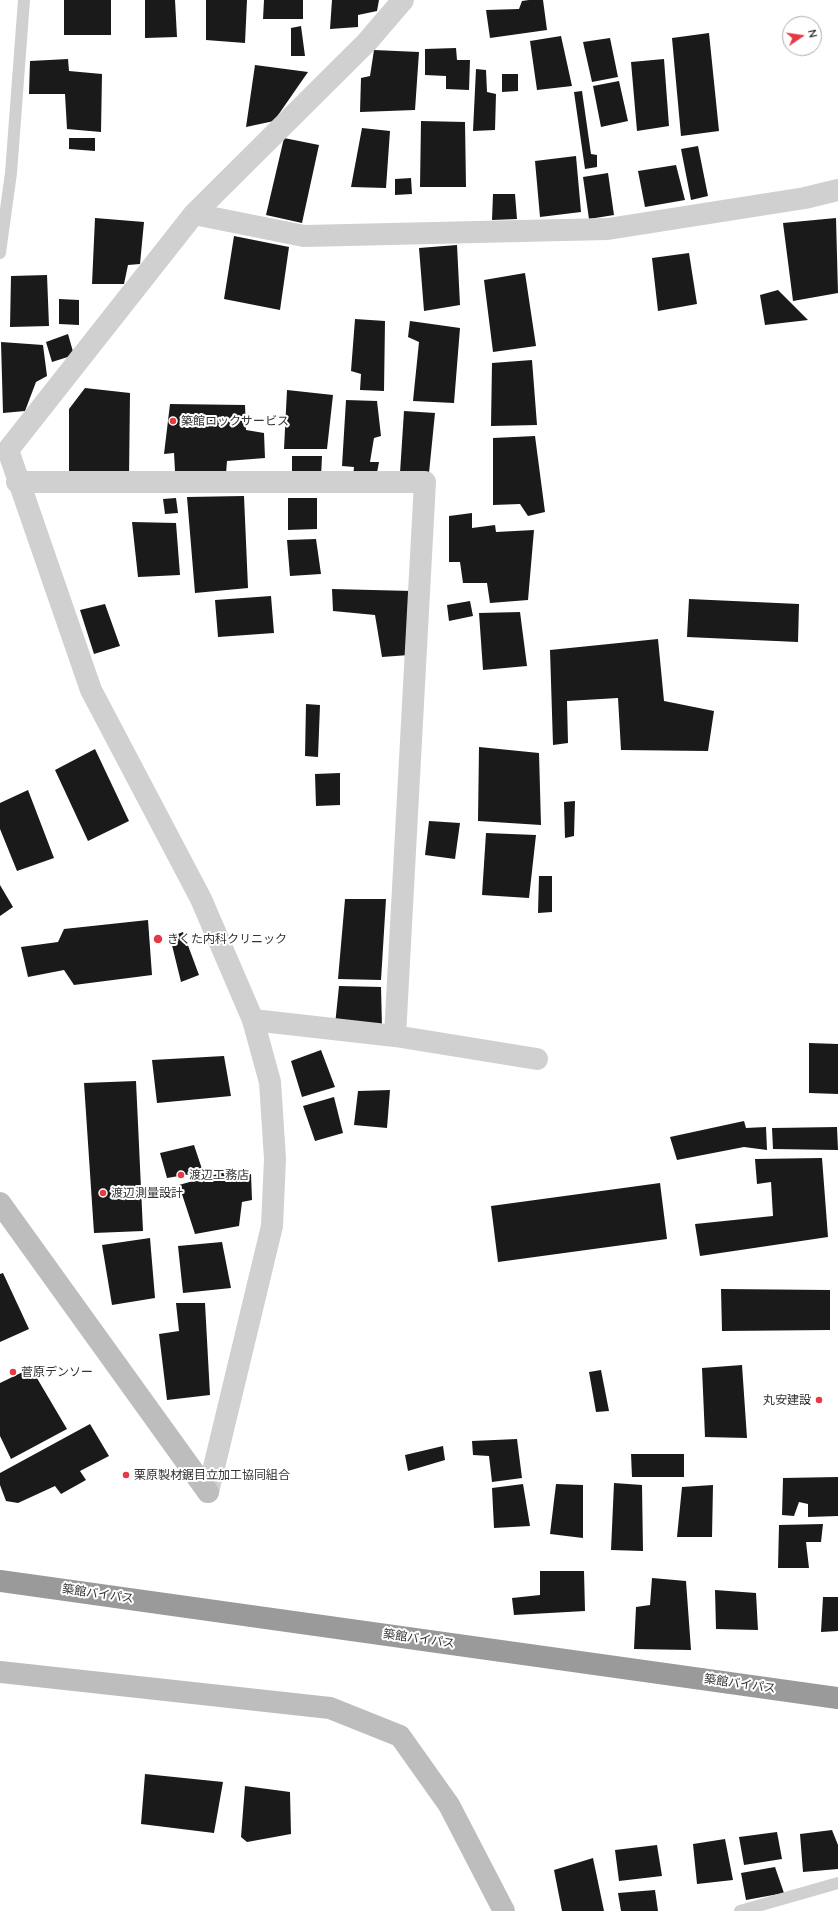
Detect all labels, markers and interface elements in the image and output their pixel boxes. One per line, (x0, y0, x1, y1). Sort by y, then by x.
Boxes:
north arrow (782, 16, 822, 56)
text: N (805, 28, 820, 39)
place label: 築館ロックサービス (181, 414, 289, 428)
marker: 築館ロックサービス (168, 416, 178, 426)
place label: きくた内科クリニック (167, 932, 287, 946)
marker: きくた内科クリニック (152, 933, 164, 945)
place label: 渡辺工務店 (189, 1168, 249, 1182)
marker: 渡辺工務店 (176, 1170, 186, 1180)
place label: 渡辺測量設計 (111, 1186, 183, 1200)
marker: 渡辺測量設計 (98, 1188, 108, 1198)
place label: 菅原デンソー (21, 1365, 93, 1379)
marker: 菅原デンソー (8, 1367, 18, 1377)
place label: 丸安建設 (763, 1393, 811, 1407)
marker: 丸安建設 (814, 1395, 824, 1405)
place label: 栗原製材鋸目立加工協同組合 (134, 1468, 290, 1482)
marker: 栗原製材鋸目立加工協同組合 (121, 1470, 131, 1480)
street label: 築館バイパス (61, 1582, 135, 1606)
street label: 築館バイパス (382, 1627, 456, 1651)
street label: 築館バイパス (703, 1672, 777, 1696)

